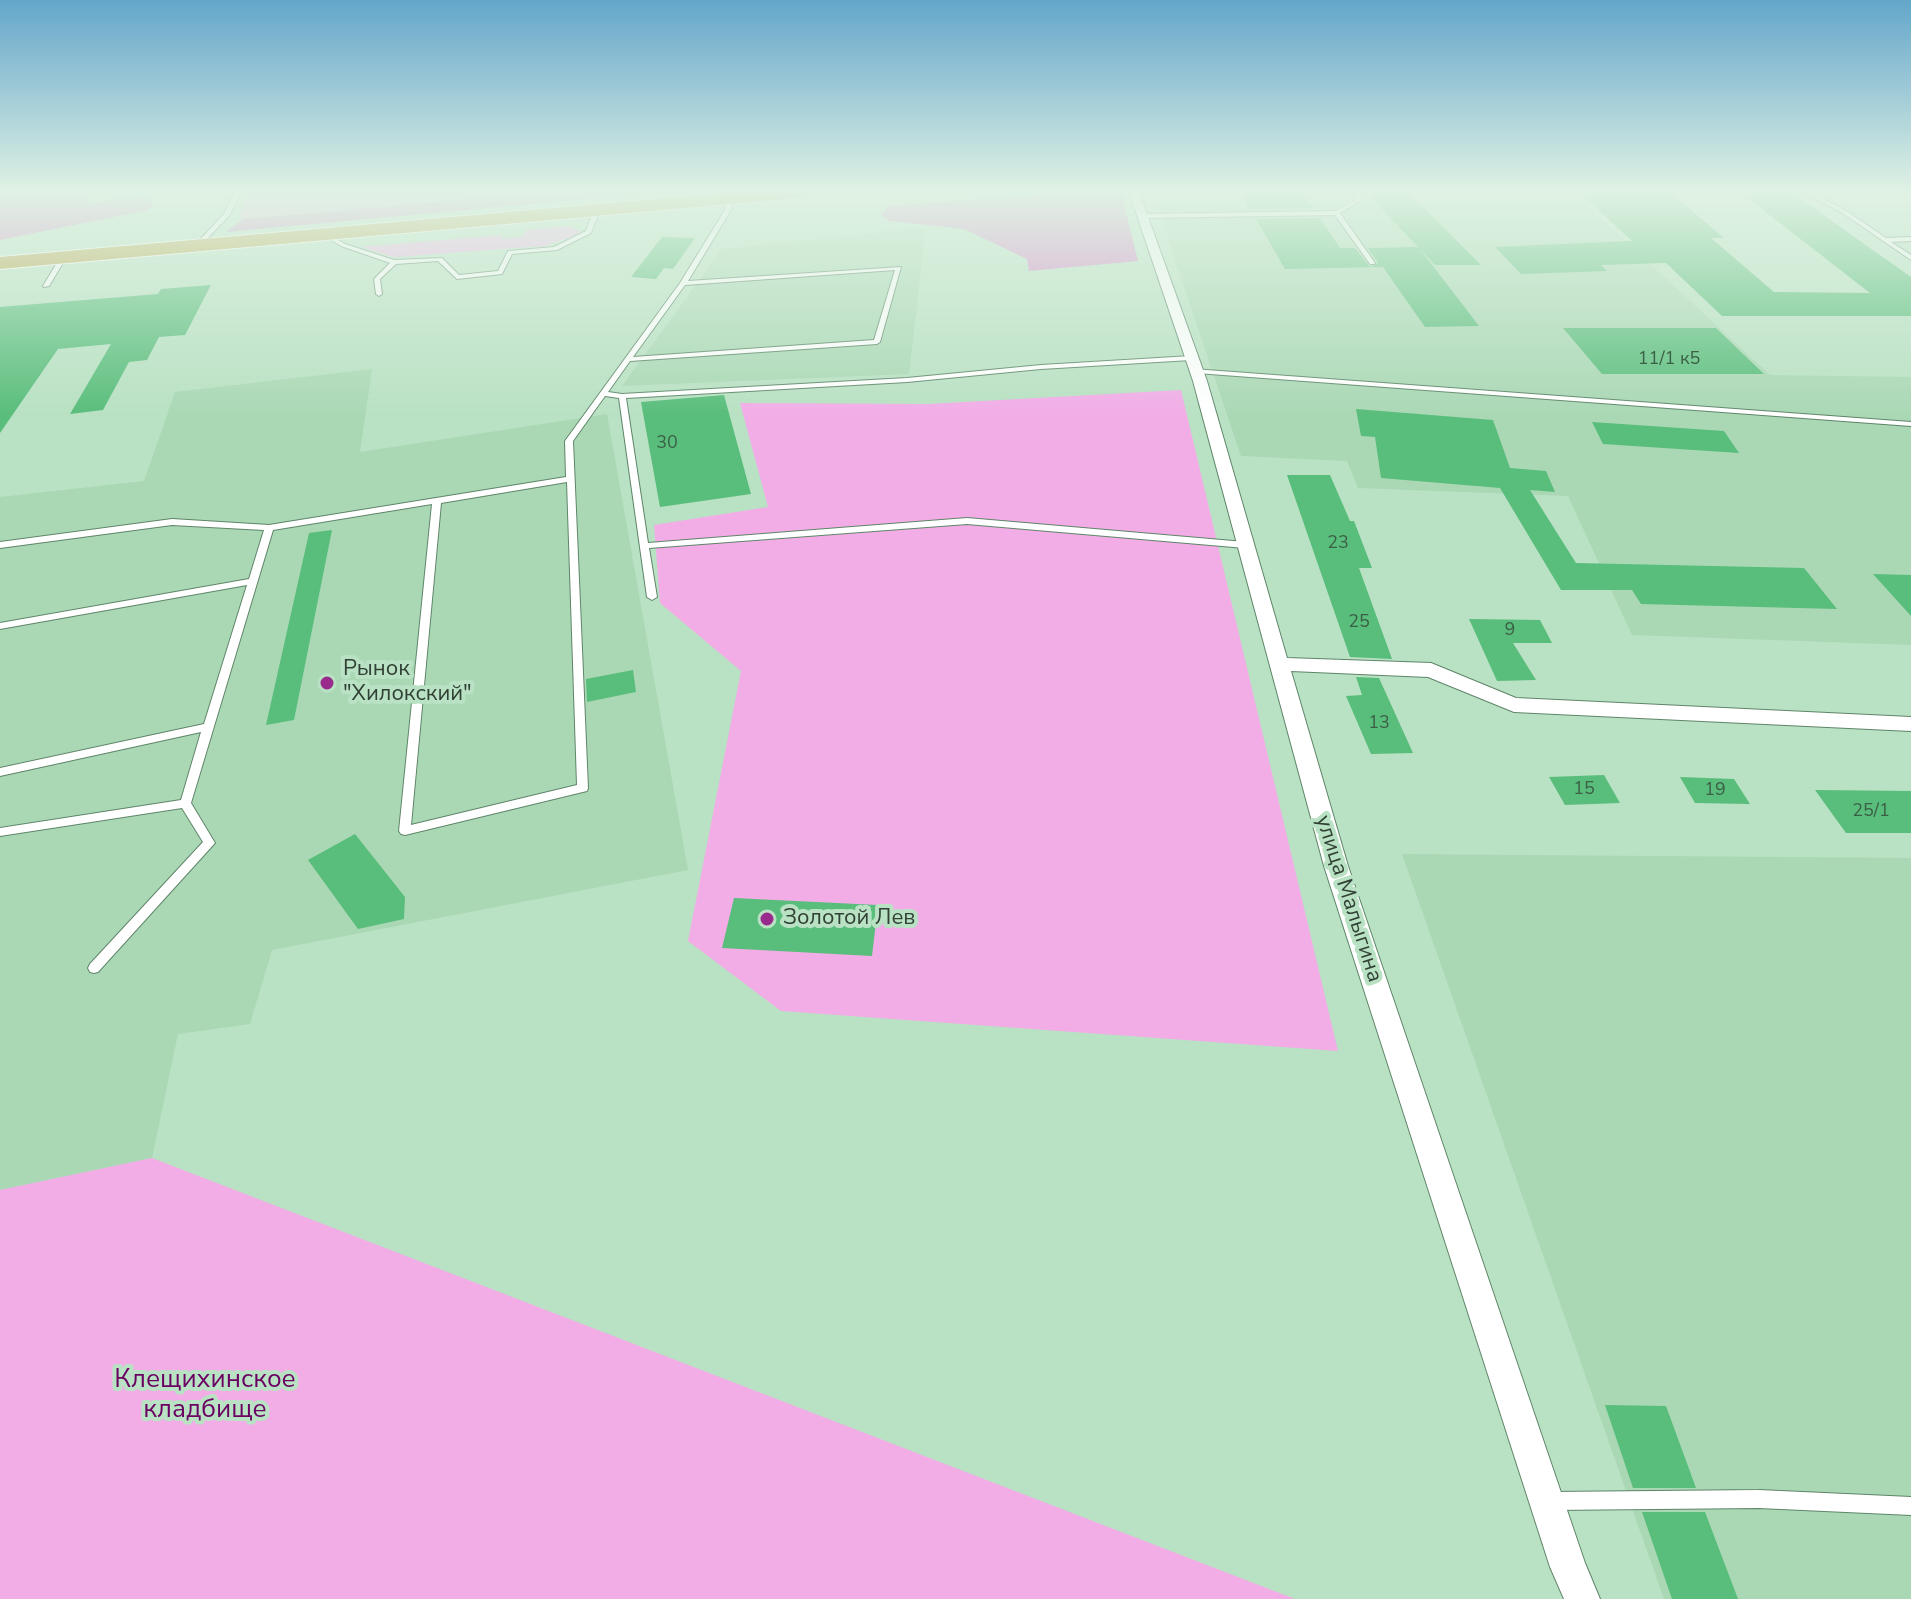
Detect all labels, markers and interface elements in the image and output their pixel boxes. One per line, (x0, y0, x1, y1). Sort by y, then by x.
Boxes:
house number: 11/1 к5 (1638, 349, 1700, 371)
house number: 30 (656, 433, 678, 455)
house number: 23 (1327, 533, 1349, 555)
house number: 25 (1348, 612, 1370, 634)
house number: 9 (1505, 620, 1515, 642)
place label: Рынок "Хилокский" (343, 657, 472, 708)
marker: Рынок "Хилокский" (318, 674, 336, 692)
house number: 13 (1368, 713, 1390, 735)
house number: 15 (1573, 779, 1595, 801)
house number: 19 (1704, 780, 1726, 802)
house number: 25/1 (1852, 801, 1890, 823)
street label: улица Малыгина (1309, 812, 1387, 986)
place label: Золотой Лев (783, 906, 915, 932)
marker: Золотой Лев (758, 910, 776, 928)
park label: Клещихинское кладбище (114, 1365, 296, 1426)

